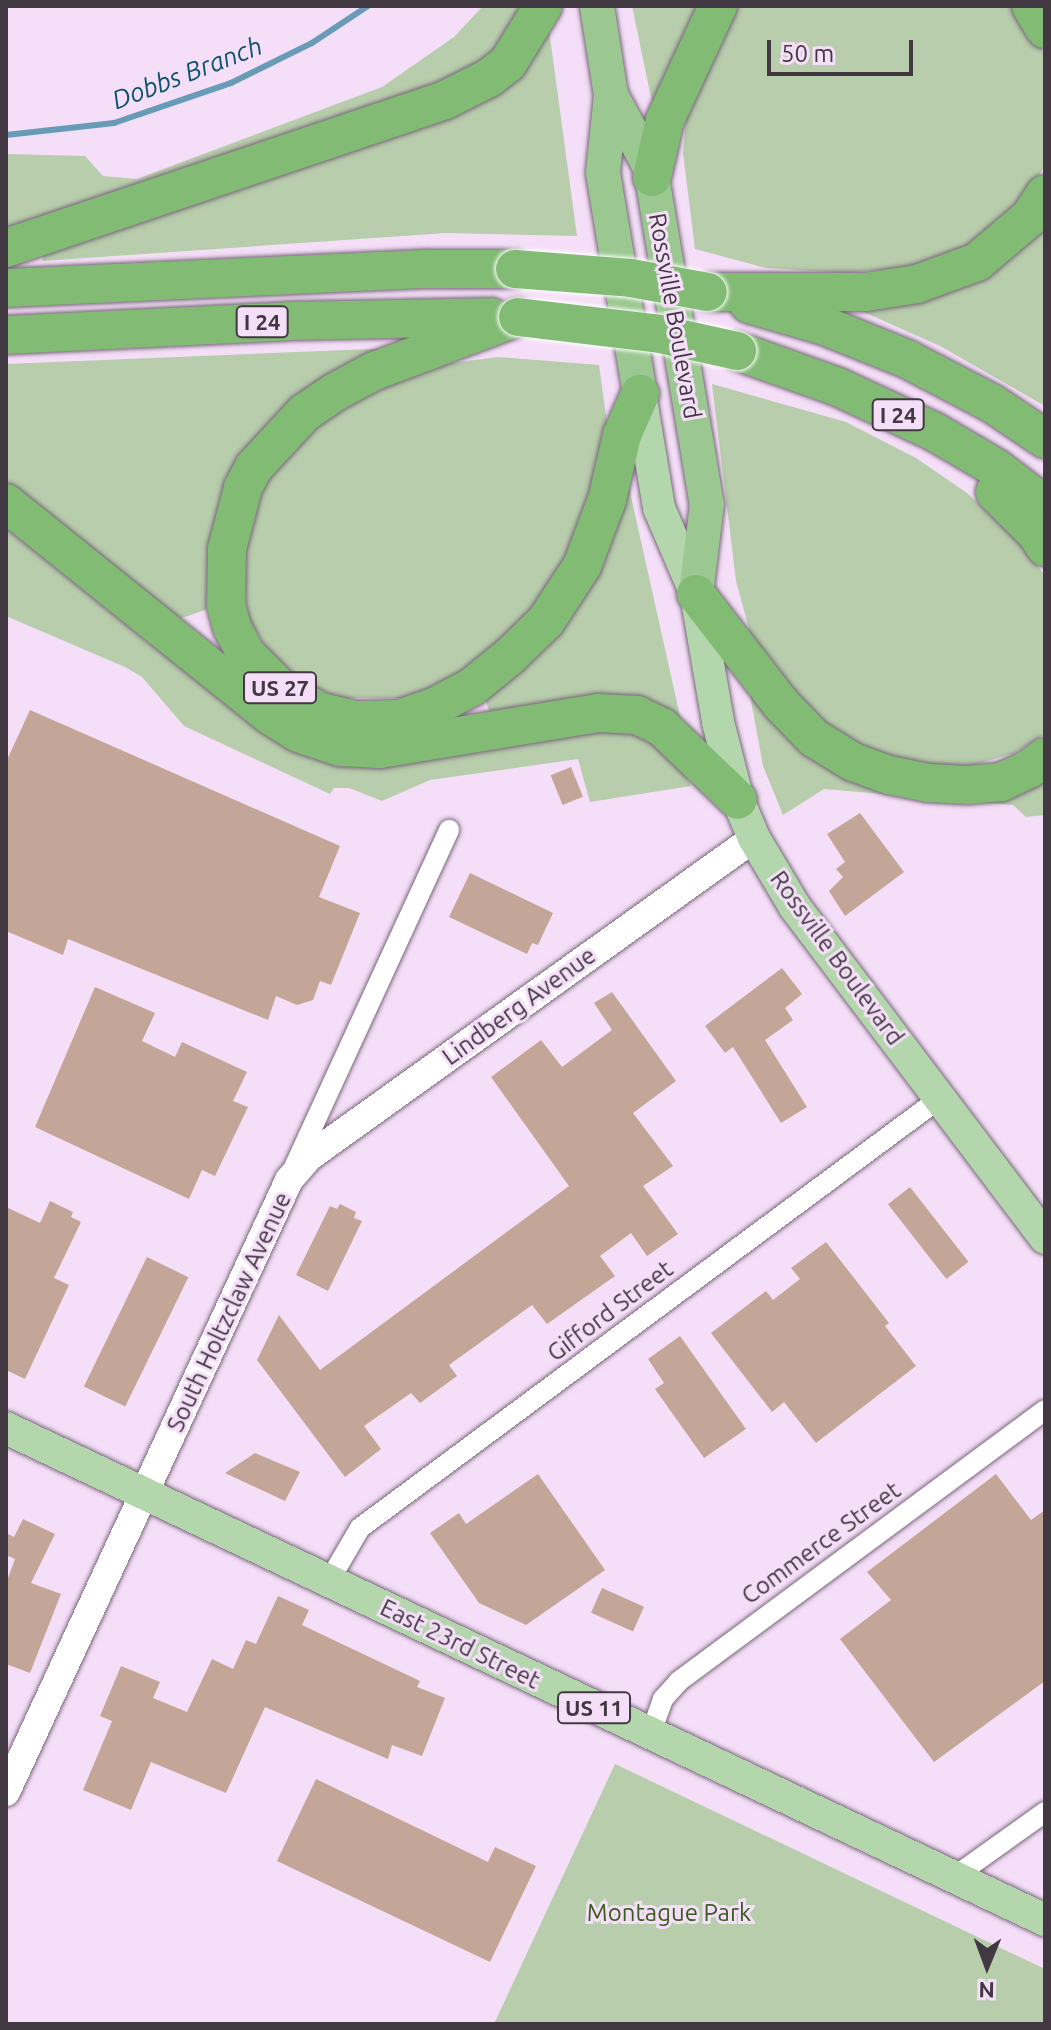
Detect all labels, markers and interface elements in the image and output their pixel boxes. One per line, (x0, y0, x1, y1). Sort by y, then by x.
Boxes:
scale bar (771, 24, 917, 74)
water label: Dobbs Branch (107, 30, 267, 116)
text: 50 m (781, 40, 834, 67)
street label: Rossville Boulevard (643, 211, 707, 421)
road number: I 24 (234, 304, 290, 340)
road number: I 24 (870, 397, 926, 433)
road number: US 27 (242, 670, 318, 706)
street label: Rossville Boulevard (764, 865, 910, 1051)
street label: Lindberg Avenue (437, 941, 601, 1071)
street label: South Holtzclaw Avenue (161, 1188, 297, 1436)
street label: Gifford Street (542, 1254, 678, 1368)
street label: Commerce Street (736, 1476, 906, 1610)
street label: East 23rd Street (376, 1593, 544, 1695)
road number: US 11 (556, 1690, 632, 1726)
park label: Montague Park (587, 1899, 751, 1927)
north arrow (947, 1926, 1027, 2006)
text: N (978, 1978, 995, 2003)

